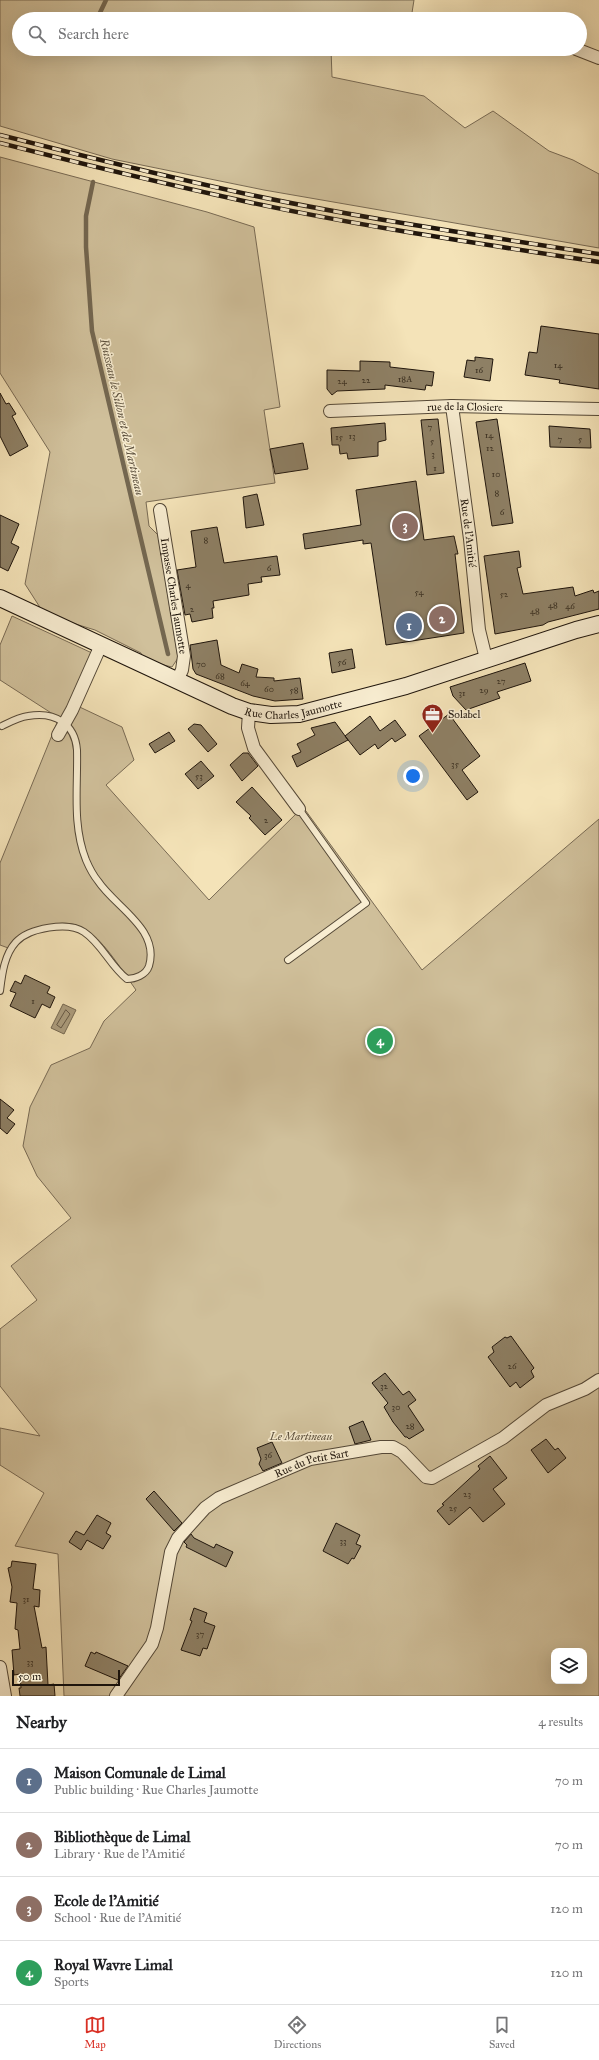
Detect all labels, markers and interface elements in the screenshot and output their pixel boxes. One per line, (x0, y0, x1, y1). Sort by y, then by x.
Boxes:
search box (12, 12, 587, 56)
icon: search (26, 23, 48, 45)
text: Search here (58, 25, 129, 43)
water label: Ruisseau le Sillon et de Martineau (97, 336, 147, 497)
house number: 14 (554, 359, 563, 370)
house number: 16 (475, 364, 483, 375)
house number: 18A (398, 373, 412, 384)
house number: 22 (362, 374, 371, 385)
house number: 24 (337, 375, 348, 386)
street label: rue de la Closiere (427, 399, 503, 414)
house number: 7 (428, 421, 433, 432)
house number: 14 (485, 429, 494, 440)
house number: 13 (348, 430, 356, 441)
house number: 15 (335, 431, 344, 442)
house number: 7 (558, 433, 563, 444)
house number: 5 (578, 433, 583, 444)
house number: 5 (430, 435, 435, 446)
house number: 12 (486, 442, 495, 453)
house number: 3 (431, 448, 435, 459)
house number: 1 (433, 462, 437, 473)
house number: 10 (492, 468, 500, 479)
house number: 8 (495, 487, 500, 498)
street label: Rue de l'Amitié (458, 498, 479, 568)
house number: 6 (500, 506, 505, 517)
pin: 3 (392, 511, 418, 541)
house number: 8 (204, 534, 209, 545)
street label: Impasse Charles Jaumotte (158, 537, 190, 655)
house number: 6 (267, 562, 272, 573)
house number: 4 (185, 579, 191, 590)
house number: 54 (415, 586, 424, 597)
house number: 52 (500, 588, 509, 599)
house number: 48 (548, 599, 558, 610)
house number: 46 (565, 600, 575, 611)
house number: 2 (190, 603, 195, 614)
pin: 2 (429, 604, 455, 634)
house number: 48 (530, 605, 540, 616)
pin: 1 (396, 611, 422, 641)
house number: 56 (338, 656, 347, 667)
house number: 70 (196, 658, 206, 669)
house number: 68 (215, 670, 225, 681)
house number: 27 (497, 675, 506, 686)
house number: 64 (240, 677, 251, 688)
house number: 60 (264, 683, 274, 694)
house number: 58 (290, 684, 299, 695)
house number: 29 (479, 684, 489, 695)
house number: 31 (458, 687, 466, 698)
street label: Rue Charles Jaumotte (243, 696, 344, 722)
office icon: Solabel (419, 701, 445, 734)
place label: Solabel (448, 708, 480, 721)
house number: 35 (451, 758, 460, 769)
your location (403, 766, 423, 786)
house number: 53 (195, 770, 203, 781)
house number: 2 (264, 814, 269, 825)
house number: 1 (31, 995, 35, 1006)
pin: 4 (367, 1026, 393, 1056)
house number: 26 (507, 1360, 517, 1371)
house number: 32 (380, 1380, 389, 1391)
house number: 30 (392, 1401, 400, 1412)
house number: 28 (405, 1420, 415, 1431)
park label: Le Martineau (269, 1430, 332, 1443)
street label: Rue du Petit Sart (272, 1446, 350, 1480)
house number: 36 (264, 1449, 272, 1460)
house number: 23 (463, 1488, 471, 1499)
house number: 25 (449, 1502, 458, 1513)
house number: 33 (339, 1535, 347, 1546)
house number: 31 (22, 1593, 30, 1604)
house number: 37 (196, 1628, 204, 1639)
map controls (551, 1648, 587, 1684)
button: layers (551, 1648, 587, 1684)
house number: 33 (26, 1656, 34, 1667)
scale bar (12, 1668, 120, 1687)
text: 50 m (18, 1670, 41, 1683)
text: Nearby (16, 1712, 67, 1733)
text: 4 results (538, 1714, 583, 1730)
text: Maison Comunale de Limal (54, 1764, 226, 1782)
text: 1 (26, 1773, 32, 1789)
text: 70 m (555, 1773, 583, 1789)
text: Public building · Rue Charles Jaumotte (54, 1782, 258, 1798)
text: Bibliothèque de Limal (54, 1828, 191, 1846)
text: 2 (26, 1837, 32, 1853)
text: 70 m (555, 1837, 583, 1853)
text: Library · Rue de l'Amitié (54, 1846, 185, 1862)
text: Ecole de l'Amitié (54, 1892, 159, 1910)
text: 3 (26, 1901, 32, 1917)
text: 120 m (550, 1901, 583, 1917)
text: School · Rue de l'Amitié (54, 1910, 181, 1926)
text: Royal Wavre Limal (54, 1956, 173, 1974)
text: 4 (25, 1965, 33, 1981)
text: 120 m (550, 1965, 583, 1981)
text: Sports (54, 1974, 89, 1990)
tab: Map (84, 2014, 106, 2051)
tab: Directions (274, 2014, 321, 2051)
tab: Saved (489, 2014, 515, 2051)

